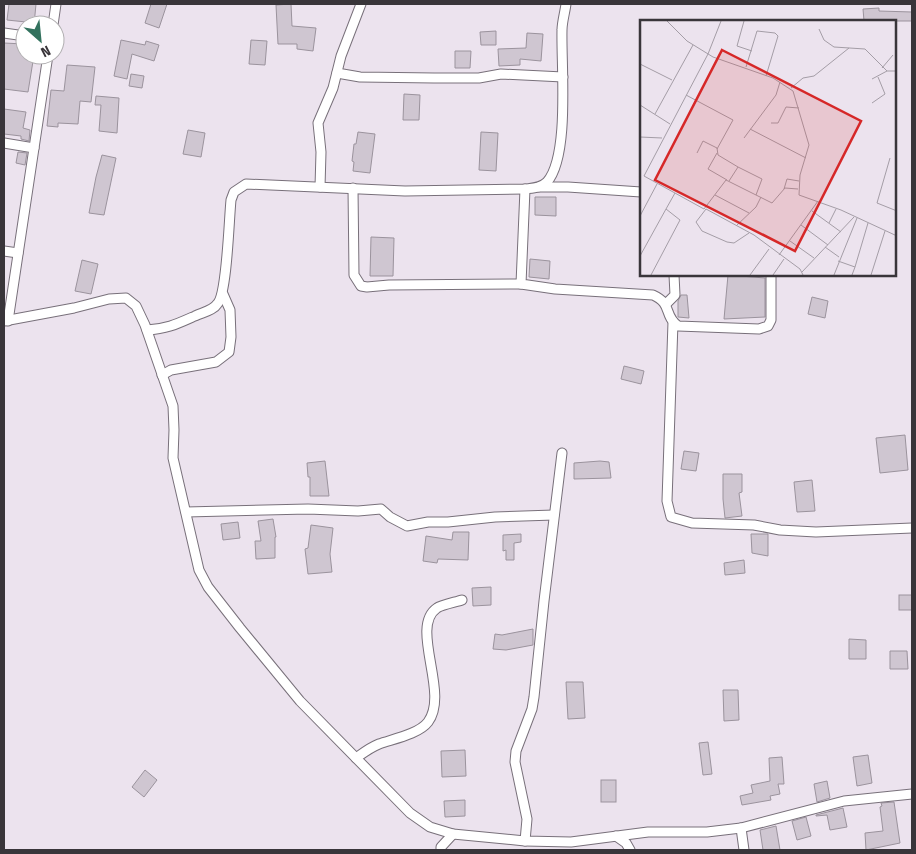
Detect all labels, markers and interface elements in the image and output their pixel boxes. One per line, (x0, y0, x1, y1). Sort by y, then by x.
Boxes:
north arrow (15, 15, 65, 65)
inset map (640, 20, 896, 276)
text: N (38, 42, 53, 61)

